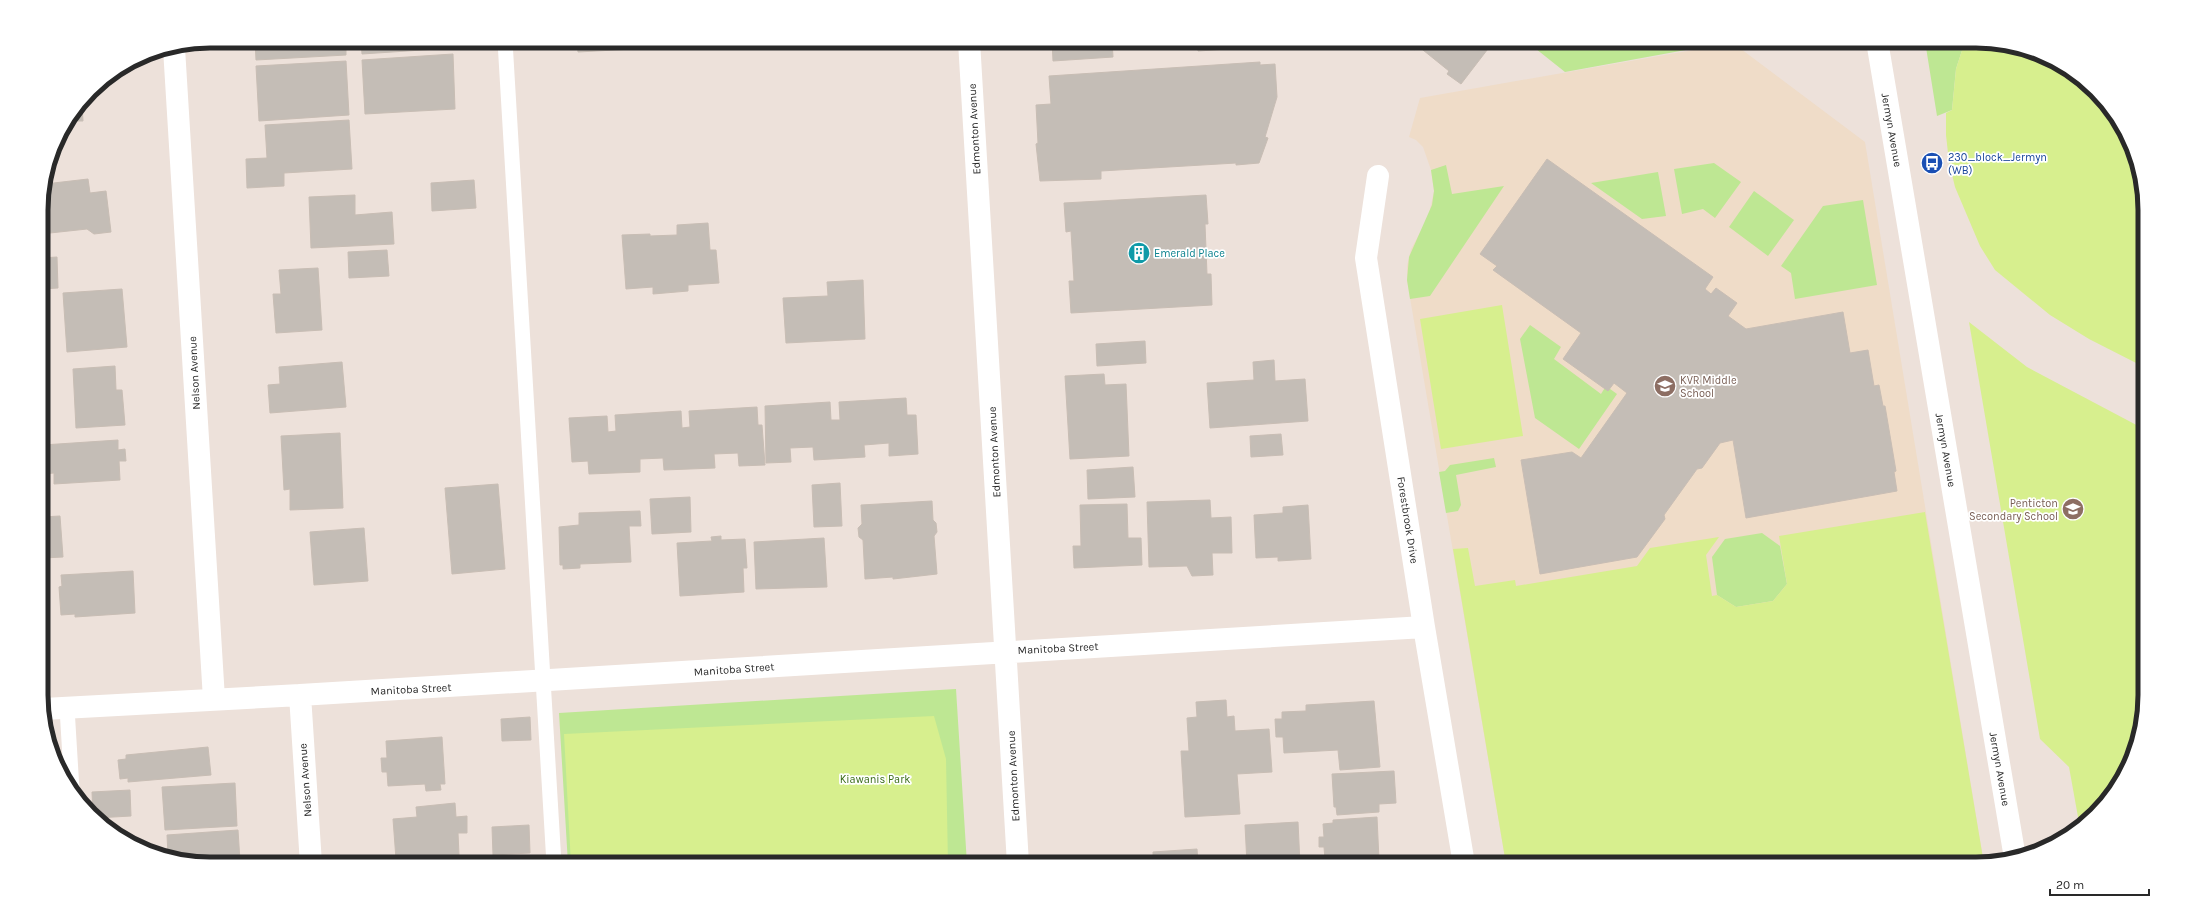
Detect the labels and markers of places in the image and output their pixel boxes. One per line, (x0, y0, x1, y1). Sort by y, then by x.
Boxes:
bus stop icon: 230_block_Jermyn (WB) (1919, 150, 1945, 176)
place label: 230_block_Jermyn (WB) (1948, 151, 2047, 177)
building icon: Emerald Place (1126, 240, 1152, 266)
place label: Emerald Place (1154, 247, 1225, 260)
school or university icon: KVR Middle School (1652, 373, 1678, 399)
place label: KVR Middle School (1680, 374, 1737, 400)
school or university icon: Penticton Secondary School (2060, 496, 2086, 522)
place label: Penticton Secondary School (1969, 497, 2058, 523)

